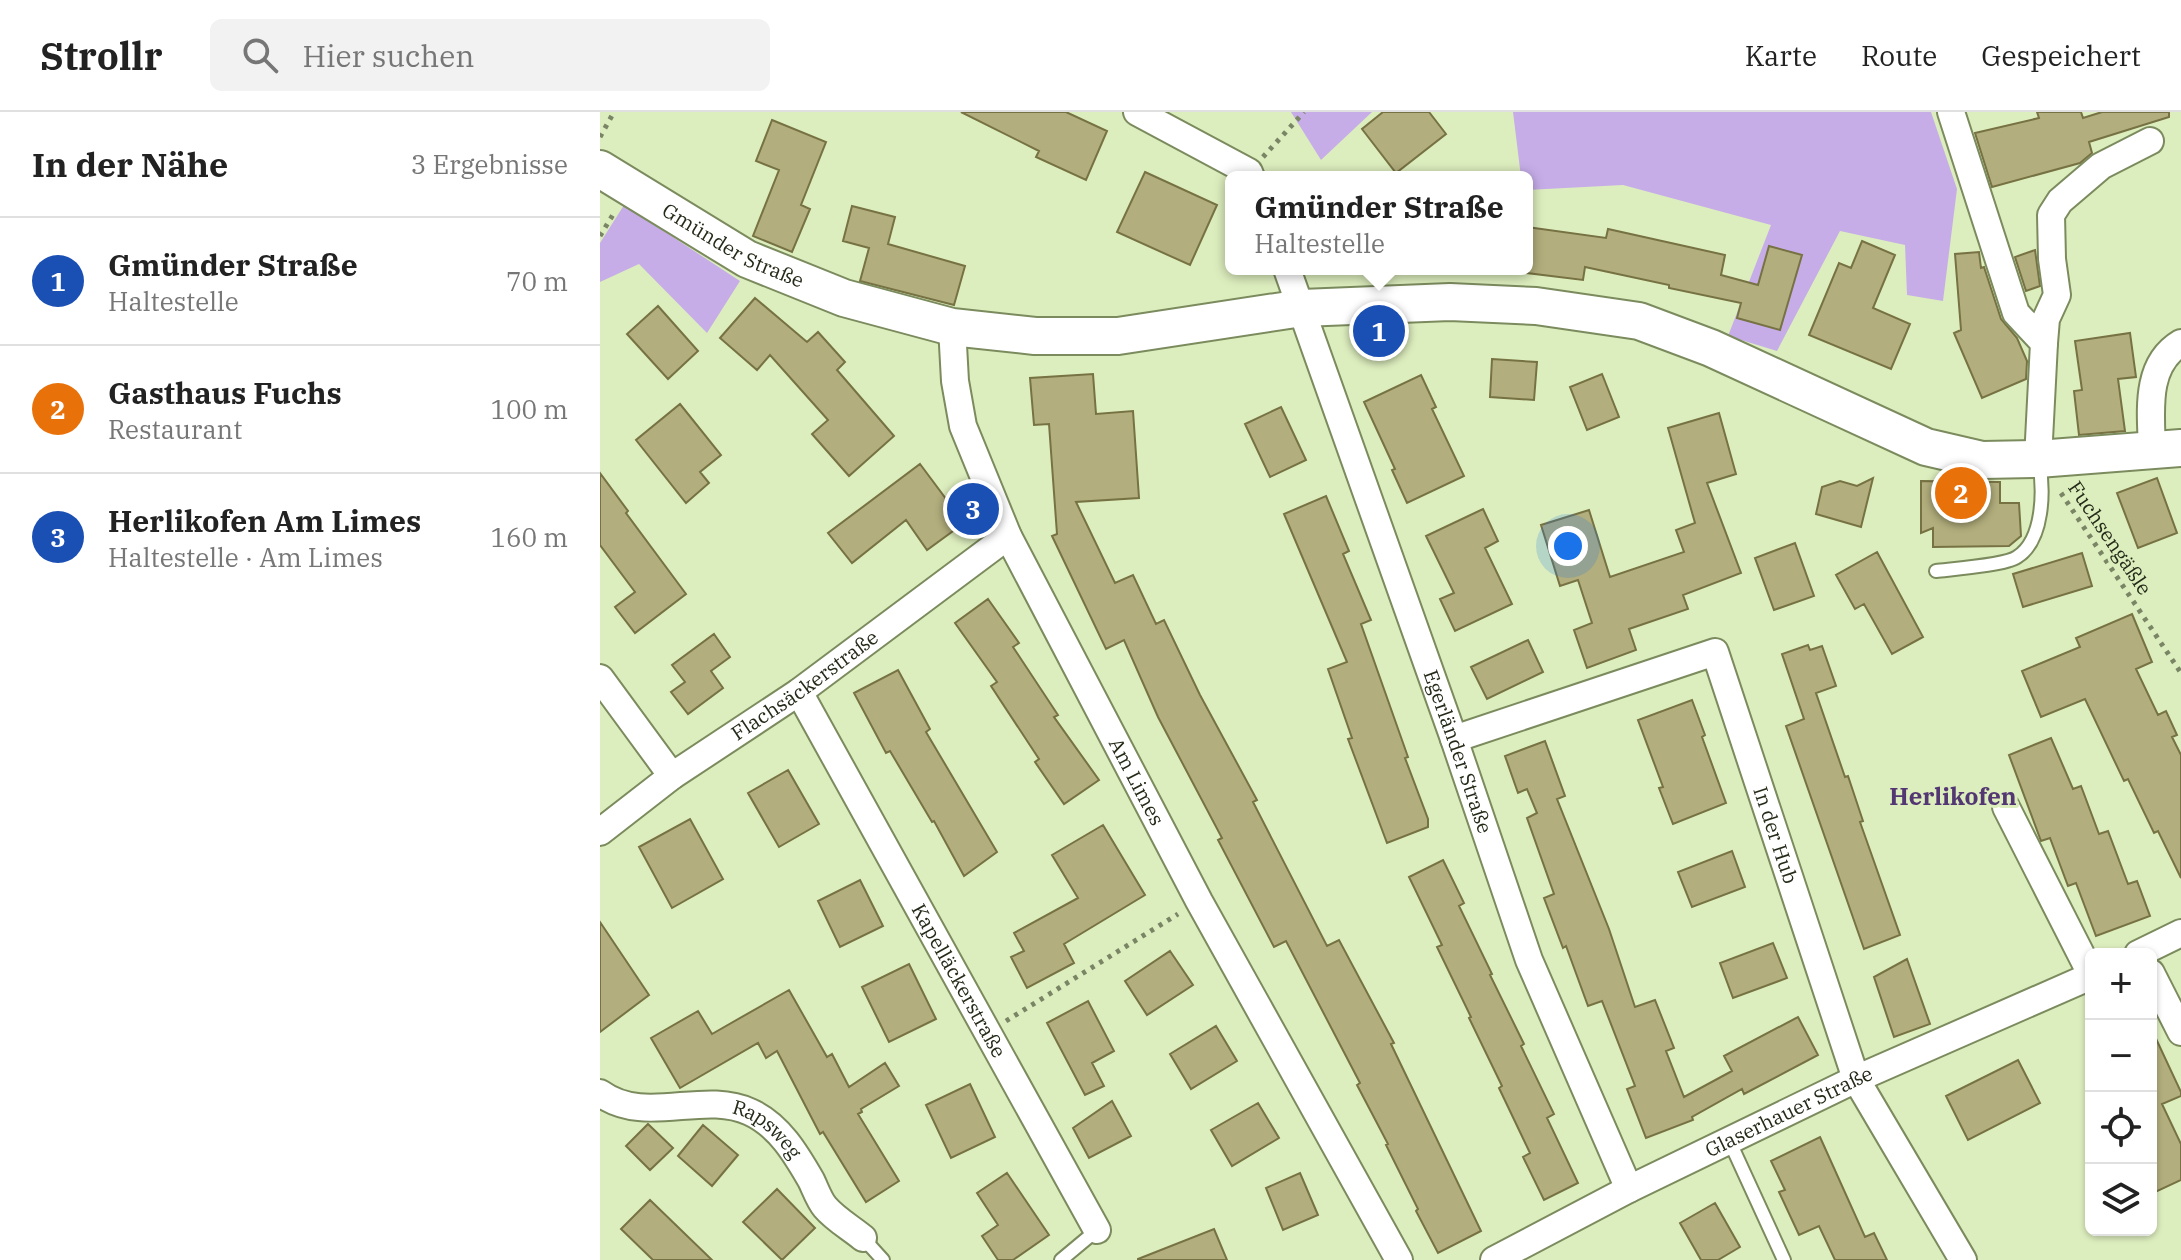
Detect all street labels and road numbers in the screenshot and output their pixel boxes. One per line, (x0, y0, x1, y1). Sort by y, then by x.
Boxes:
street label: Gmünder Straße (657, 196, 808, 294)
street label: Fuchsengäßle (2062, 476, 2158, 600)
street label: Flachsäckerstraße (726, 624, 883, 746)
street label: Egerländer Straße (1417, 666, 1499, 837)
street label: Am Limes (1103, 733, 1171, 830)
street label: In der Hub (1747, 783, 1805, 887)
street label: Kapelläckerstraße (906, 899, 1013, 1062)
street label: Glaserhauer Straße (1700, 1059, 1876, 1163)
street label: Rapsweg (730, 1093, 809, 1164)

